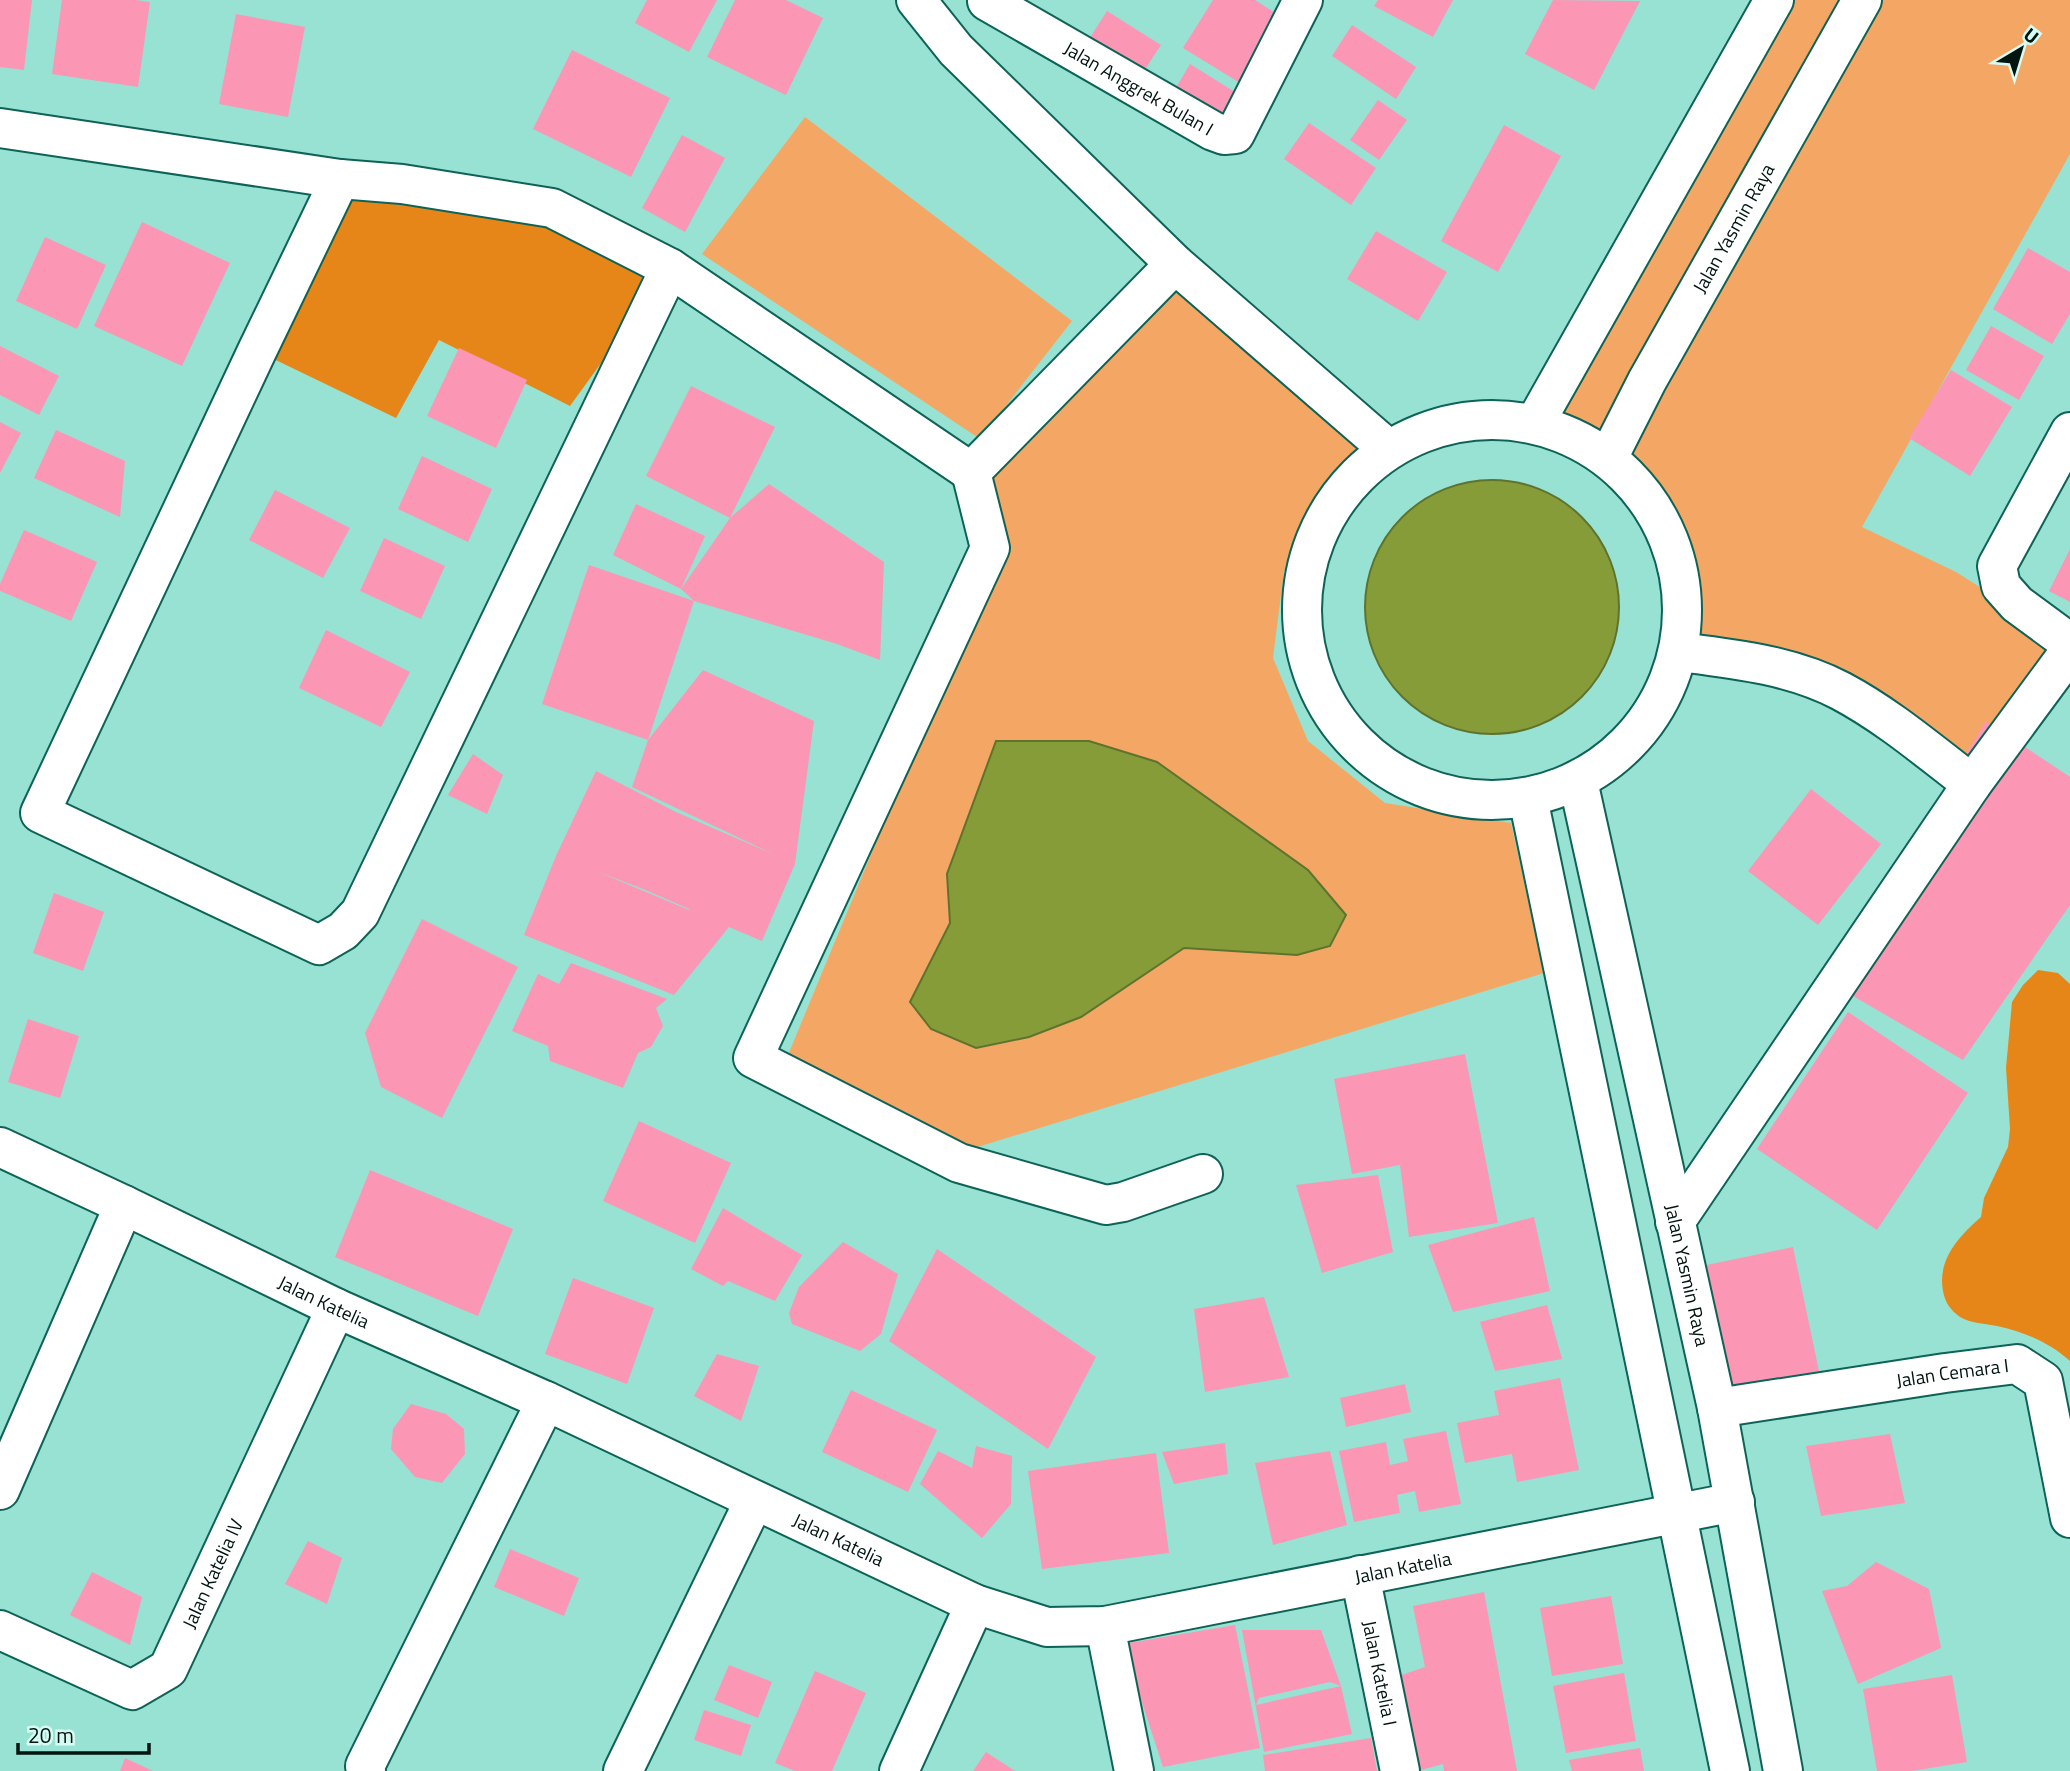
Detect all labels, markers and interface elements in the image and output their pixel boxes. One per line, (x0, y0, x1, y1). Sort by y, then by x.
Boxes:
north arrow (1986, 14, 2056, 84)
text: U (2018, 20, 2046, 50)
street label: Jalan Anggrek Bulan I (1059, 33, 1219, 142)
street label: Jalan Yasmin Raya (1685, 157, 1781, 298)
street label: Jalan Yasmin Raya (1658, 1201, 1718, 1349)
street label: Jalan Katelia (274, 1267, 375, 1335)
street label: Jalan Cemara I (1894, 1350, 2010, 1394)
street label: Jalan Katelia (788, 1505, 890, 1573)
street label: Jalan Katelia IV (174, 1514, 250, 1633)
street label: Jalan Katelia (1352, 1543, 1454, 1591)
street label: Jalan Katelia I (1356, 1618, 1405, 1728)
scale bar (18, 1712, 149, 1756)
text: 20 m (28, 1719, 74, 1751)

